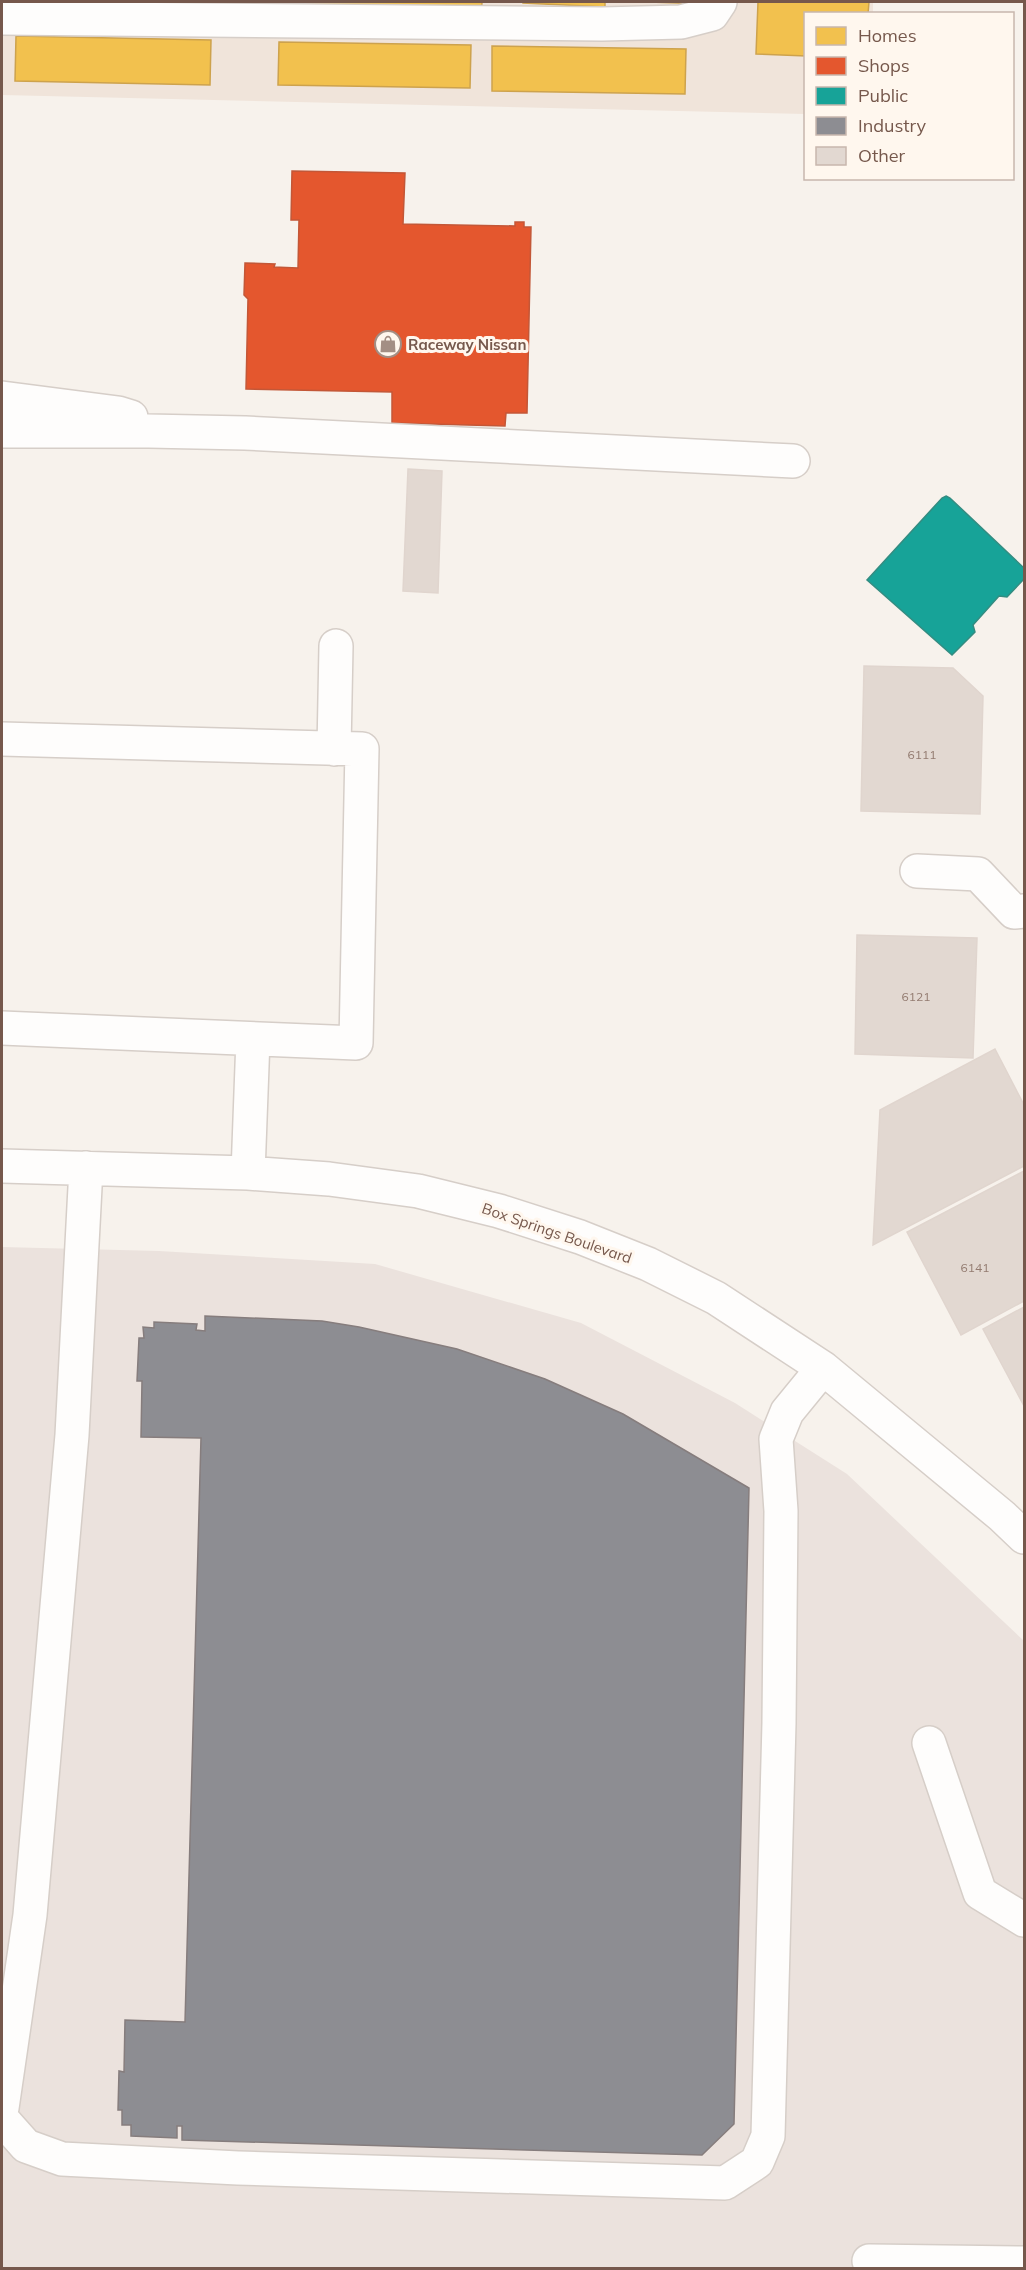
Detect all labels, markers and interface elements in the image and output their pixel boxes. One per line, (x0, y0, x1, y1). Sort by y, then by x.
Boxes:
legend (804, 12, 1014, 180)
text: Homes (858, 24, 917, 47)
text: Shops (858, 54, 910, 77)
text: Public (858, 84, 908, 107)
text: Industry (858, 114, 927, 137)
text: Other (858, 144, 906, 167)
shop icon: Raceway Nissan (373, 329, 403, 359)
place label: Raceway Nissan (408, 335, 526, 354)
house number: 6111 (908, 747, 936, 762)
house number: 6121 (902, 989, 930, 1004)
street label: Box Springs Boulevard (480, 1198, 634, 1268)
house number: 6141 (961, 1260, 989, 1275)

